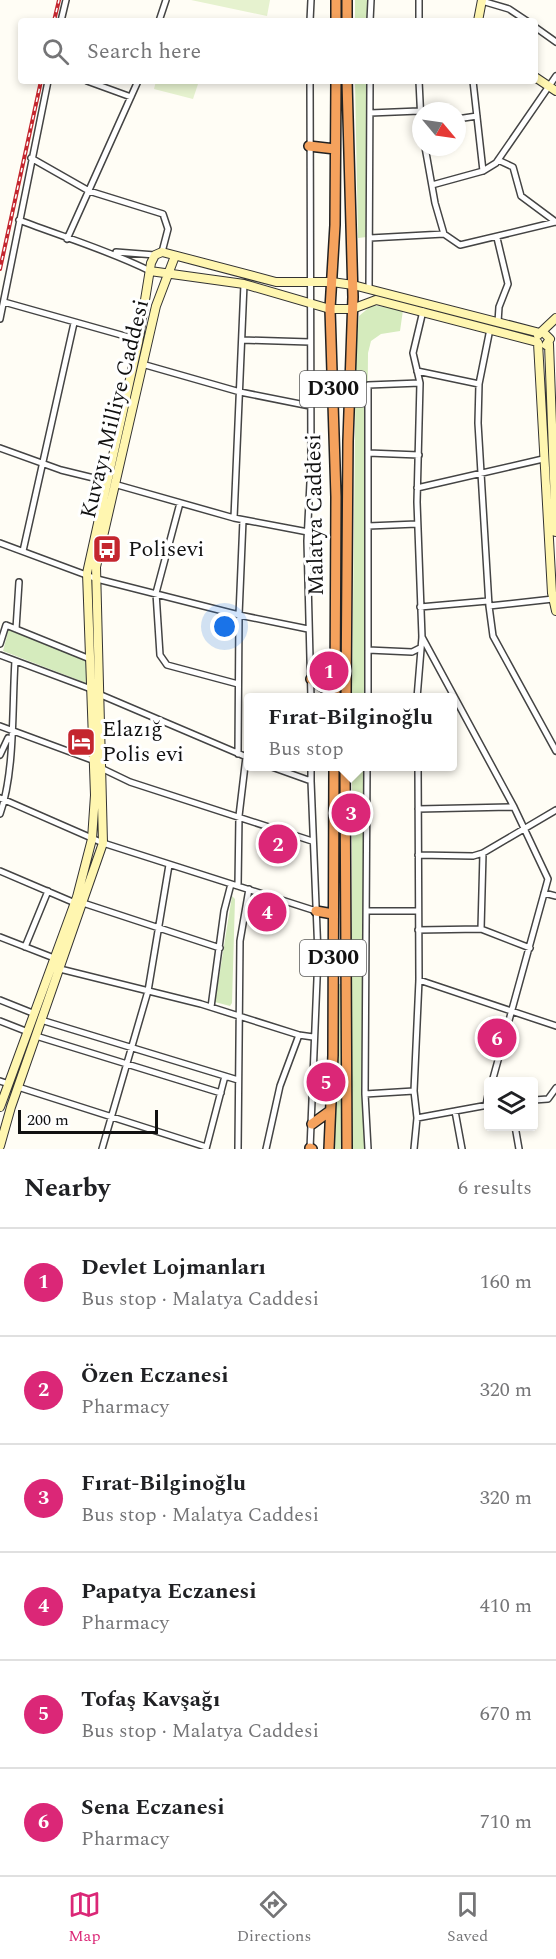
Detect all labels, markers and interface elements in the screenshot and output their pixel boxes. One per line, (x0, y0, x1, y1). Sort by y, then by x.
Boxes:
search box (18, 18, 538, 84)
icon: search (39, 35, 72, 68)
text: Search here (87, 35, 201, 68)
north arrow (412, 102, 466, 156)
street label: Kuvayı Milliye Caddesi (72, 296, 158, 522)
road number: D300 (300, 371, 366, 407)
street label: Malatya Caddesi (297, 434, 333, 596)
bus stop icon: Polisevi (91, 533, 123, 565)
place label: Polisevi (128, 533, 204, 566)
your location (210, 612, 239, 641)
pin: 1 (310, 648, 348, 694)
popup (244, 693, 457, 771)
text: Fırat-Bilginoğlu (268, 701, 433, 734)
place label: Elazığ Polis evi (102, 713, 184, 771)
hotel icon: Elazığ Polis evi (65, 726, 97, 758)
text: Bus stop (268, 734, 344, 764)
pin: 3 (332, 790, 370, 836)
pin: 2 (258, 822, 298, 866)
pin: 4 (248, 890, 286, 934)
road number: D300 (300, 940, 366, 976)
pin: 6 (478, 1016, 516, 1060)
pin: 5 (306, 1060, 346, 1104)
map controls (484, 1077, 538, 1131)
button: layers (484, 1077, 538, 1131)
scale bar (18, 1107, 158, 1134)
text: 200 m (27, 1108, 69, 1132)
text: Nearby (24, 1168, 110, 1208)
text: 6 results (458, 1173, 532, 1203)
text: Devlet Lojmanları (81, 1251, 266, 1284)
text: 1 (38, 1267, 49, 1297)
text: 160 m (480, 1267, 532, 1297)
text: Bus stop · Malatya Caddesi (81, 1284, 319, 1314)
text: Özen Eczanesi (81, 1359, 229, 1392)
text: 2 (38, 1375, 49, 1405)
text: 320 m (480, 1375, 532, 1405)
text: Pharmacy (81, 1392, 169, 1422)
text: Fırat-Bilginoğlu (81, 1467, 246, 1500)
text: 3 (38, 1483, 49, 1513)
text: 320 m (480, 1483, 532, 1513)
text: Bus stop · Malatya Caddesi (81, 1500, 319, 1530)
text: Papatya Eczanesi (81, 1575, 257, 1608)
text: 4 (38, 1591, 49, 1621)
text: 410 m (480, 1591, 532, 1621)
text: Pharmacy (81, 1608, 169, 1638)
text: Tofaş Kavşağı (81, 1683, 220, 1716)
text: 5 (38, 1699, 49, 1729)
text: 670 m (480, 1699, 532, 1729)
text: Bus stop · Malatya Caddesi (81, 1716, 319, 1746)
text: Sena Eczanesi (81, 1791, 225, 1824)
text: 6 (38, 1807, 49, 1837)
text: 710 m (480, 1807, 532, 1837)
text: Pharmacy (81, 1824, 169, 1854)
tab: Map (68, 1888, 101, 1948)
tab: Directions (237, 1888, 311, 1948)
tab: Saved (447, 1888, 488, 1948)

